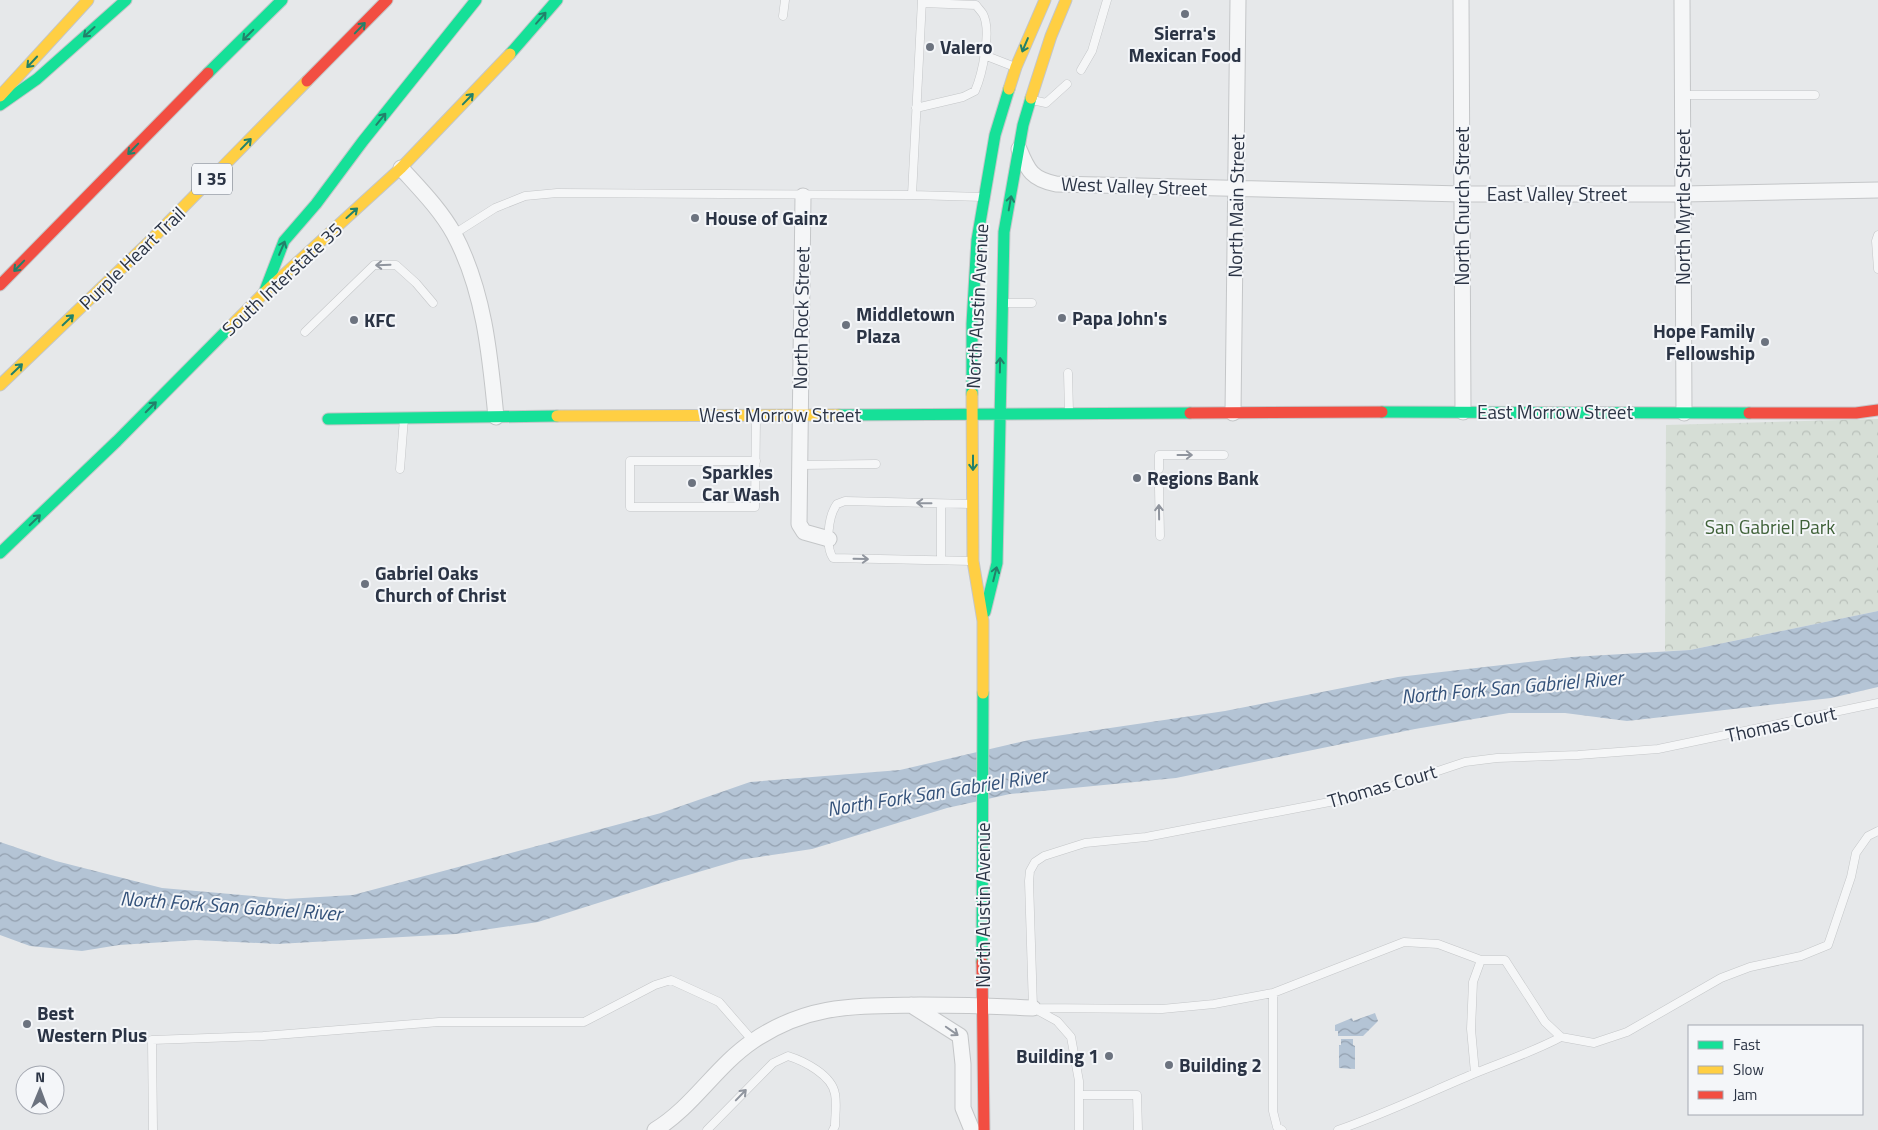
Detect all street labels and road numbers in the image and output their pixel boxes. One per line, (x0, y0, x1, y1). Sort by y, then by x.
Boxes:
street label: North Church Street (1447, 126, 1476, 286)
street label: North Myrtle Street (1668, 129, 1697, 285)
street label: North Main Street (1220, 134, 1251, 278)
road number: I 35 (192, 163, 232, 194)
street label: West Valley Street (1060, 168, 1208, 203)
street label: East Valley Street (1487, 179, 1627, 208)
street label: Purple Heart Trail (72, 199, 192, 316)
street label: South Interstate 35 (215, 215, 349, 342)
street label: North Austin Avenue (958, 223, 995, 389)
street label: North Rock Street (785, 246, 816, 389)
street label: East Morrow Street (1477, 397, 1633, 426)
street label: West Morrow Street (699, 400, 861, 429)
street label: Thomas Court (1723, 698, 1839, 749)
street label: Thomas Court (1324, 756, 1440, 815)
street label: North Austin Avenue (968, 822, 997, 988)

